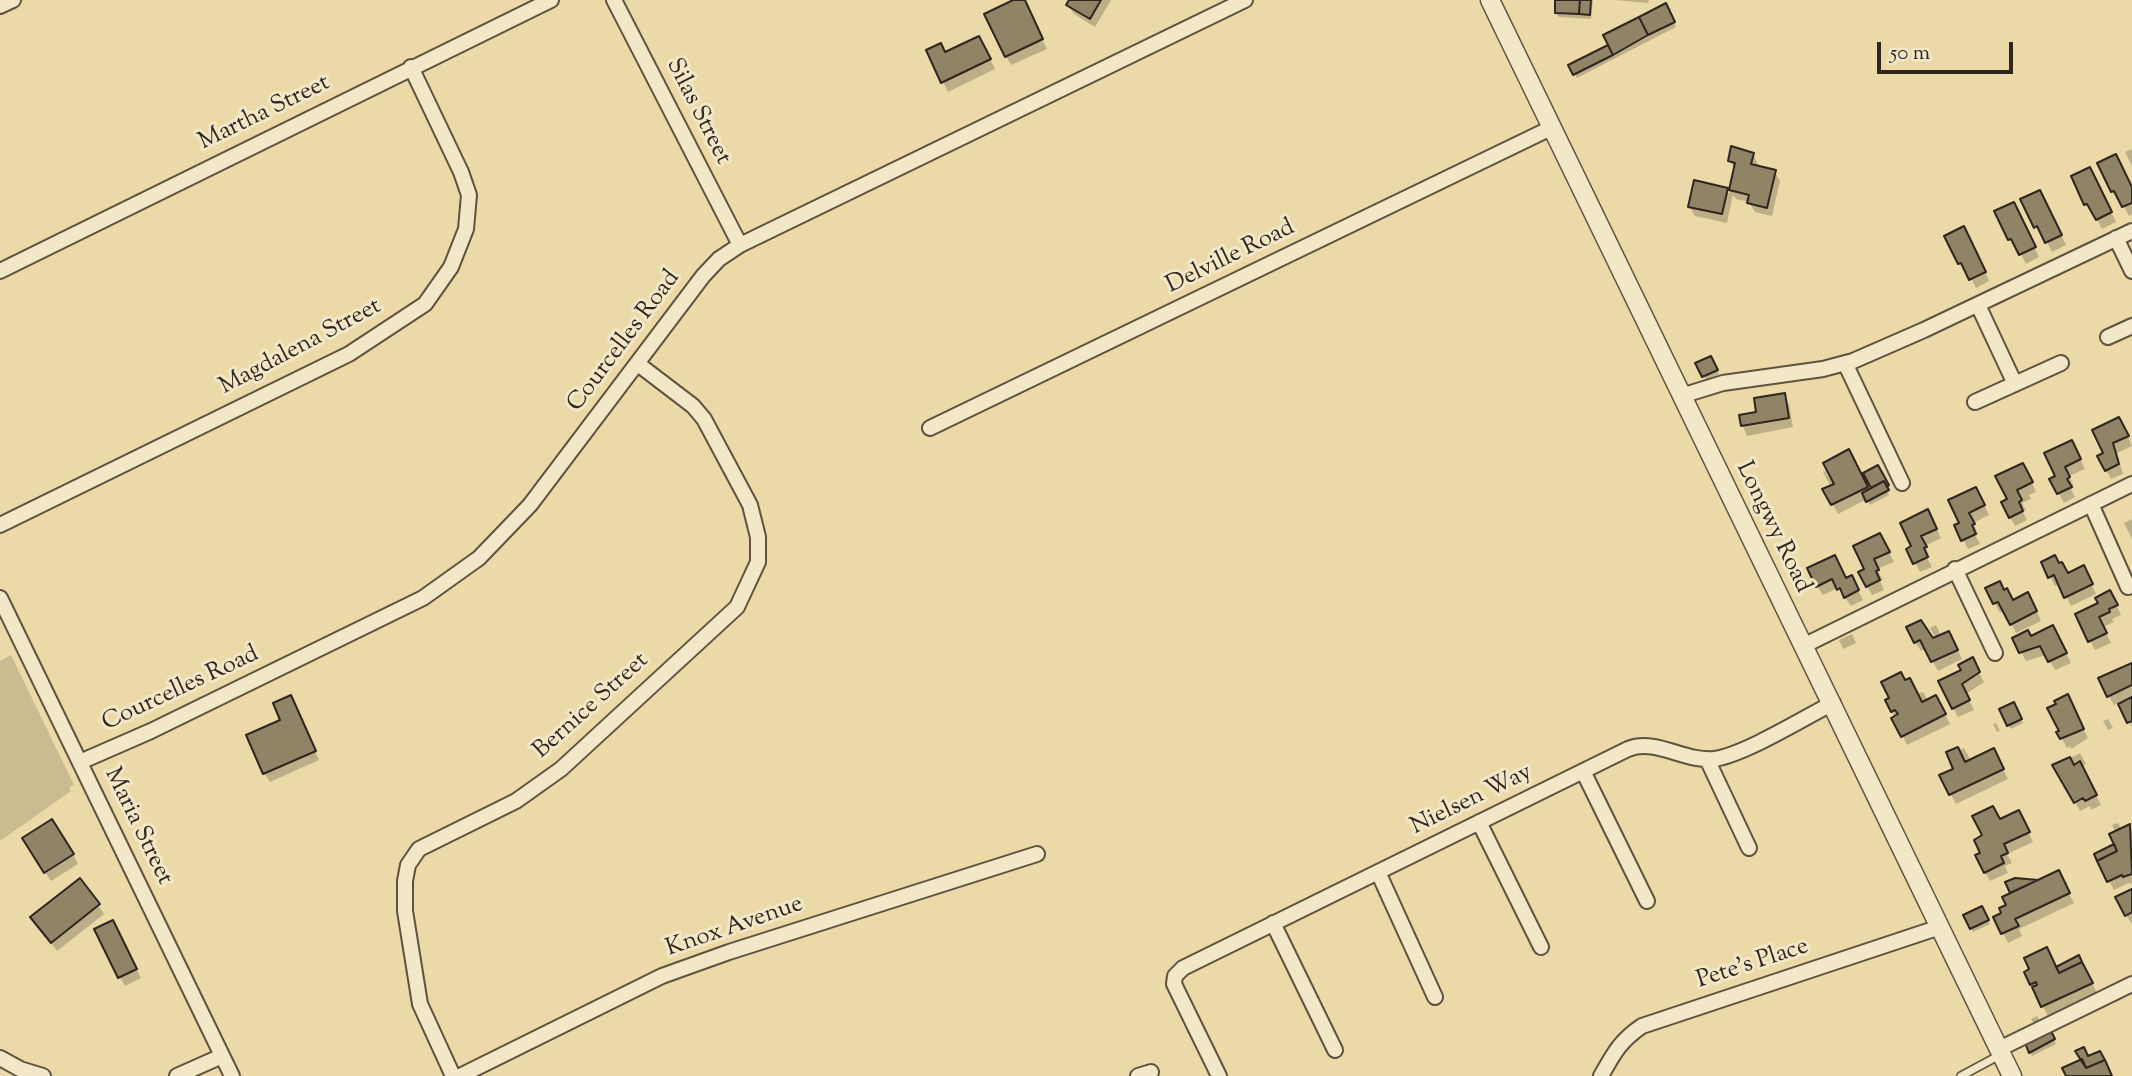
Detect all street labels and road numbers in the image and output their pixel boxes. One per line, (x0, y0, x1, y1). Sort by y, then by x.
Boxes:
street label: Silas Street (658, 54, 736, 170)
street label: Martha Street (195, 70, 335, 158)
street label: Delville Road (1162, 215, 1300, 301)
street label: Courcelles Road (563, 266, 687, 418)
street label: Magdalena Street (215, 293, 387, 403)
street label: Longwy Road (1728, 458, 1816, 598)
street label: Courcelles Road (98, 641, 264, 739)
street label: Bernice Street (528, 648, 656, 766)
street label: Nielsen Way (1407, 759, 1537, 843)
street label: Maria Street (96, 764, 178, 890)
street label: Knox Avenue (663, 891, 807, 965)
street label: Pete's Place (1694, 933, 1812, 997)

